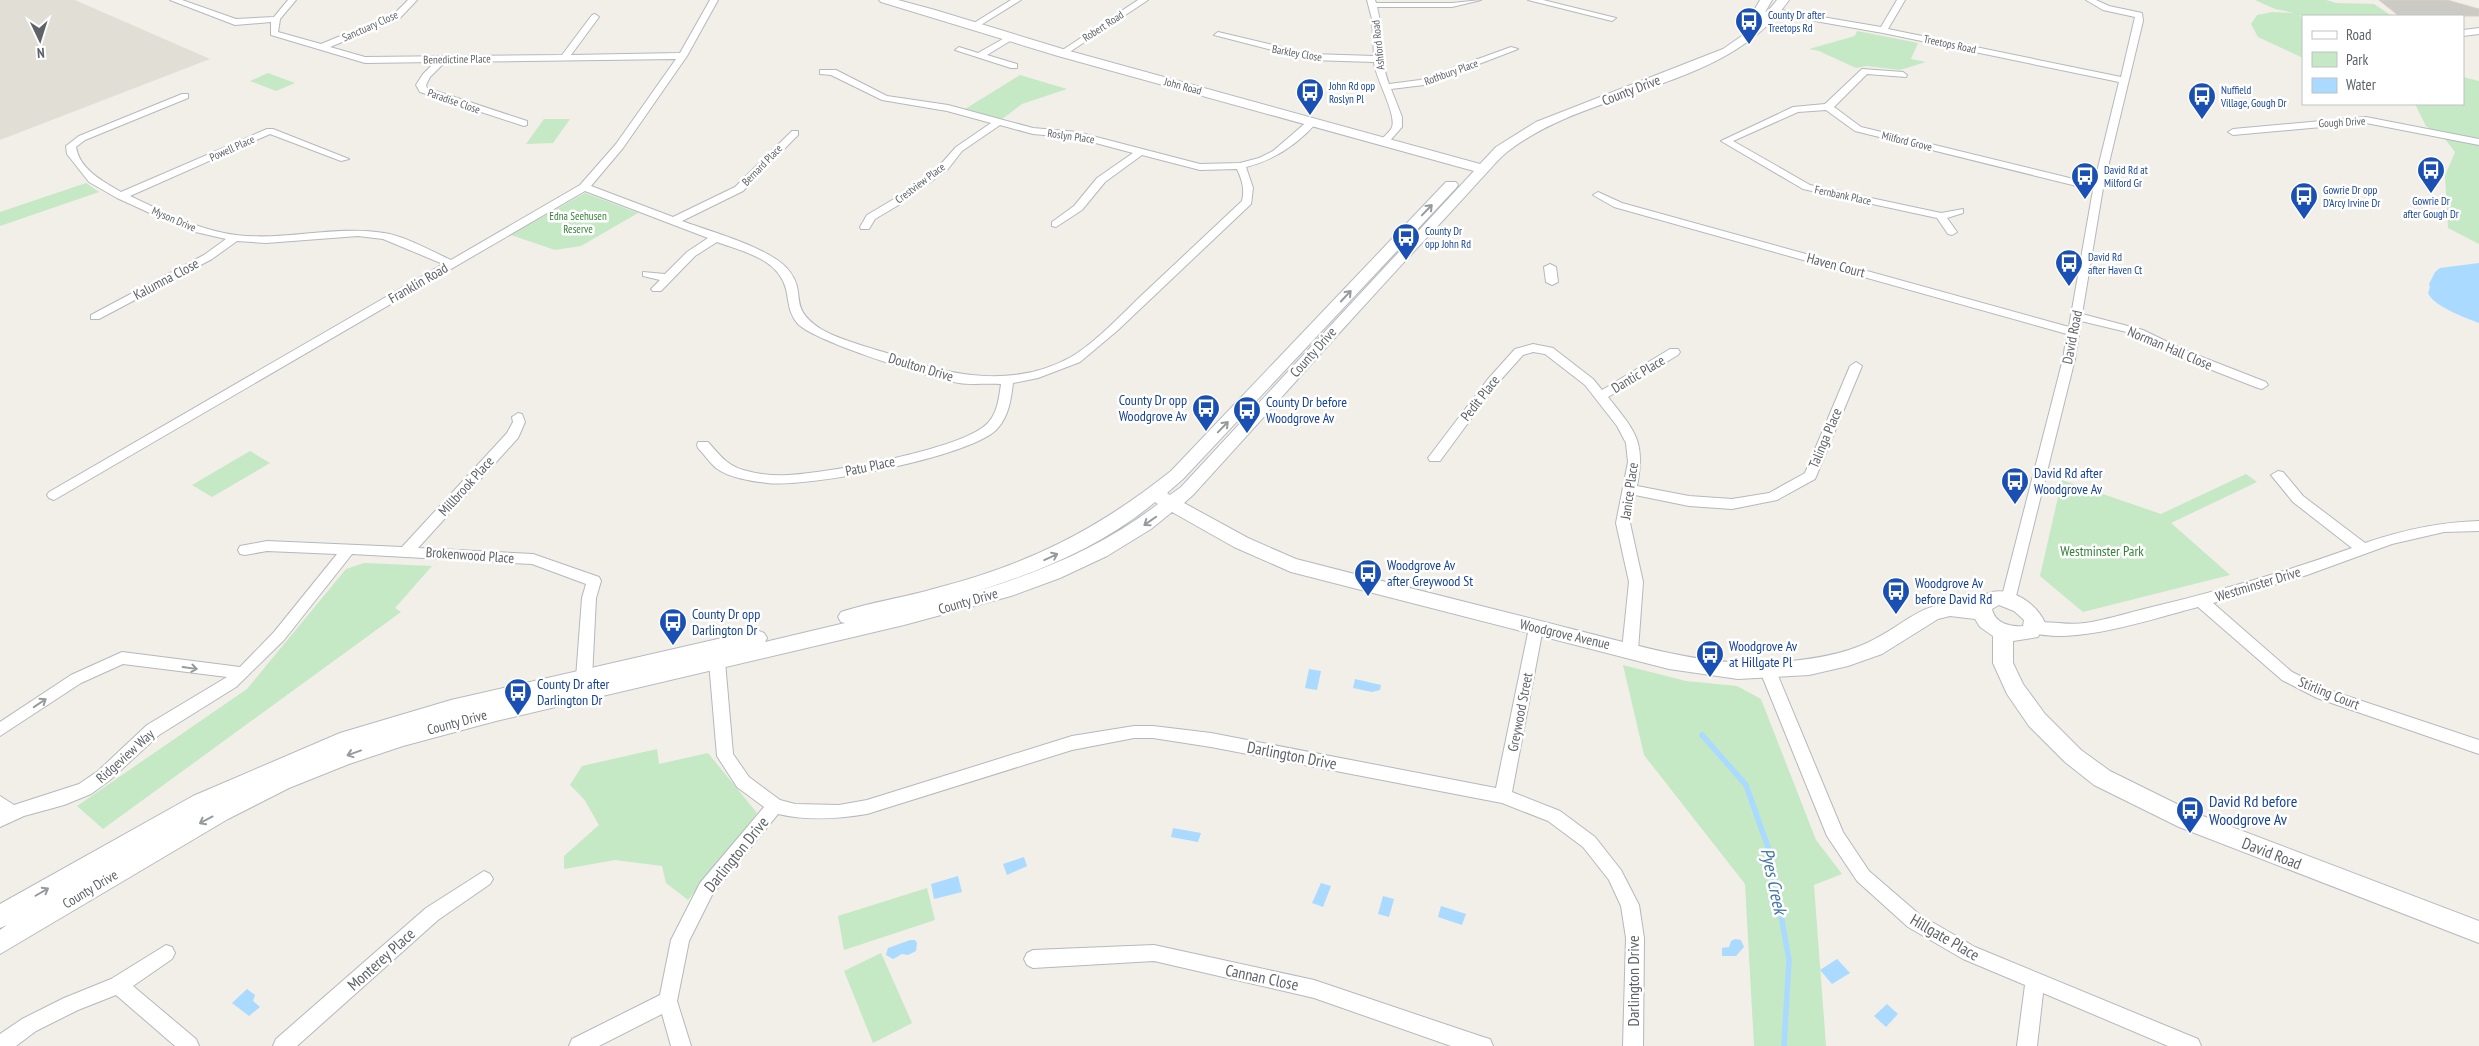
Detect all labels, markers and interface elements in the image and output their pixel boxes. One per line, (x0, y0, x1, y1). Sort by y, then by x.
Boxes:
bus stop icon: County Dr after Treetops Rd (1734, 6, 1764, 45)
street label: Sanctuary Close (340, 7, 401, 45)
street label: Robert Road (1080, 7, 1126, 44)
place label: County Dr after Treetops Rd (1768, 8, 1825, 35)
north arrow (15, 15, 65, 65)
legend (2302, 15, 2464, 105)
street label: Ashford Road (1368, 19, 1388, 71)
text: Road (2346, 25, 2372, 44)
street label: Treetops Road (1922, 32, 1978, 56)
street label: Barkley Close (1271, 42, 1324, 64)
text: N (37, 44, 45, 62)
text: Park (2346, 50, 2368, 69)
street label: Benedictine Place (423, 51, 491, 67)
street label: Rothbury Place (1422, 56, 1480, 88)
street label: County Drive (1599, 71, 1663, 109)
street label: John Road (1162, 74, 1203, 98)
text: Water (2346, 75, 2377, 94)
bus stop icon: John Rd opp Roslyn Pl (1295, 77, 1325, 116)
place label: John Rd opp Roslyn Pl (1328, 79, 1375, 106)
bus stop icon: Nuffield Village, Gough Dr (2187, 81, 2217, 120)
place label: Nuffield Village, Gough Dr (2220, 83, 2287, 110)
street label: Paradise Close (426, 85, 483, 117)
street label: Gough Drive (2318, 114, 2366, 130)
street label: Roslyn Place (1047, 126, 1096, 146)
street label: Milford Grove (1880, 128, 1934, 154)
street label: Powell Place (207, 132, 257, 164)
street label: Bernard Place (739, 141, 786, 189)
bus stop icon: Gowrie Dr after Gough Dr (2416, 155, 2446, 194)
street label: Crestview Place (892, 159, 948, 206)
bus stop icon: David Rd at Milford Gr (2070, 161, 2100, 200)
place label: David Rd at Milford Gr (2104, 163, 2148, 190)
bus stop icon: Gowrie Dr opp D'Arcy Irvine Dr (2289, 181, 2319, 220)
street label: Fernbank Place (1813, 182, 1873, 208)
place label: Gowrie Dr opp D'Arcy Irvine Dr (2323, 183, 2380, 210)
place label: Gowrie Dr after Gough Dr (2403, 194, 2459, 221)
street label: Myson Drive (150, 203, 199, 235)
one-way arrow (1421, 203, 1433, 216)
park label: Edna Seehusen Reserve (549, 209, 607, 236)
bus stop icon: County Dr opp John Rd (1391, 222, 1421, 261)
place label: County Dr opp John Rd (1425, 224, 1471, 251)
bus stop icon: David Rd after Haven Ct (2054, 248, 2084, 287)
street label: Haven Court (1805, 249, 1867, 281)
place label: David Rd after Haven Ct (2088, 250, 2142, 277)
street label: Kalumna Close (130, 254, 202, 304)
street label: Franklin Road (385, 259, 451, 307)
one-way arrow (1340, 290, 1352, 303)
street label: David Road (2058, 309, 2086, 365)
street label: Norman Hall Close (2125, 322, 2215, 374)
street label: County Drive (1286, 323, 1340, 381)
street label: Doulton Drive (886, 349, 956, 385)
street label: Dantic Place (1608, 351, 1668, 397)
street label: Pedit Place (1456, 371, 1504, 425)
place label: County Dr opp Woodgrove Av (1119, 391, 1188, 425)
bus stop icon: County Dr opp Woodgrove Av (1191, 393, 1221, 432)
place label: County Dr before Woodgrove Av (1266, 393, 1347, 427)
bus stop icon: County Dr before Woodgrove Av (1232, 395, 1262, 434)
street label: Talinga Place (1804, 405, 1846, 471)
one-way arrow (1217, 421, 1229, 434)
street label: Millbrook Place (434, 452, 498, 520)
street label: Patu Place (844, 452, 897, 480)
street label: Janice Place (1616, 461, 1642, 522)
place label: David Rd after Woodgrove Av (2034, 464, 2103, 498)
bus stop icon: David Rd after Woodgrove Av (2000, 466, 2030, 505)
one-way arrow (1143, 516, 1157, 526)
park label: Westminster Park (2060, 542, 2144, 560)
street label: Brokenwood Place (425, 543, 515, 567)
one-way arrow (1043, 552, 1058, 562)
place label: Woodgrove Av after Greywood St (1387, 556, 1473, 590)
bus stop icon: Woodgrove Av after Greywood St (1353, 558, 1383, 597)
street label: Westminster Drive (2213, 562, 2303, 605)
place label: Woodgrove Av before David Rd (1915, 574, 1992, 608)
bus stop icon: Woodgrove Av before David Rd (1881, 576, 1911, 615)
street label: County Drive (936, 584, 1000, 618)
place label: County Dr opp Darlington Dr (692, 605, 760, 639)
bus stop icon: County Dr opp Darlington Dr (658, 607, 688, 646)
street label: Woodgrove Avenue (1518, 615, 1612, 653)
place label: Woodgrove Av at Hillgate Pl (1729, 637, 1798, 671)
bus stop icon: Woodgrove Av at Hillgate Pl (1695, 639, 1725, 678)
one-way arrow (182, 663, 198, 673)
street label: Greywood Street (1504, 671, 1536, 753)
street label: Stirling Court (2296, 673, 2362, 713)
place label: County Dr after Darlington Dr (537, 675, 610, 709)
bus stop icon: County Dr after Darlington Dr (503, 677, 533, 716)
one-way arrow (33, 698, 47, 708)
street label: County Drive (425, 705, 489, 739)
street label: Ridgeview Way (92, 725, 158, 787)
street label: Darlington Drive (1245, 737, 1339, 773)
one-way arrow (346, 749, 362, 758)
place label: David Rd before Woodgrove Av (2209, 791, 2297, 829)
bus stop icon: David Rd before Woodgrove Av (2175, 795, 2205, 834)
street label: Darlington Drive (700, 812, 772, 896)
one-way arrow (199, 816, 214, 825)
street label: David Road (2239, 833, 2305, 873)
water label: Pyes Creek (1756, 846, 1793, 918)
street label: County Drive (59, 865, 121, 913)
one-way arrow (35, 887, 49, 897)
street label: Hillgate Place (1907, 909, 1983, 965)
street label: Monterey Place (343, 923, 419, 995)
street label: Darlington Drive (1623, 936, 1643, 1027)
street label: Cannan Close (1224, 959, 1300, 995)

